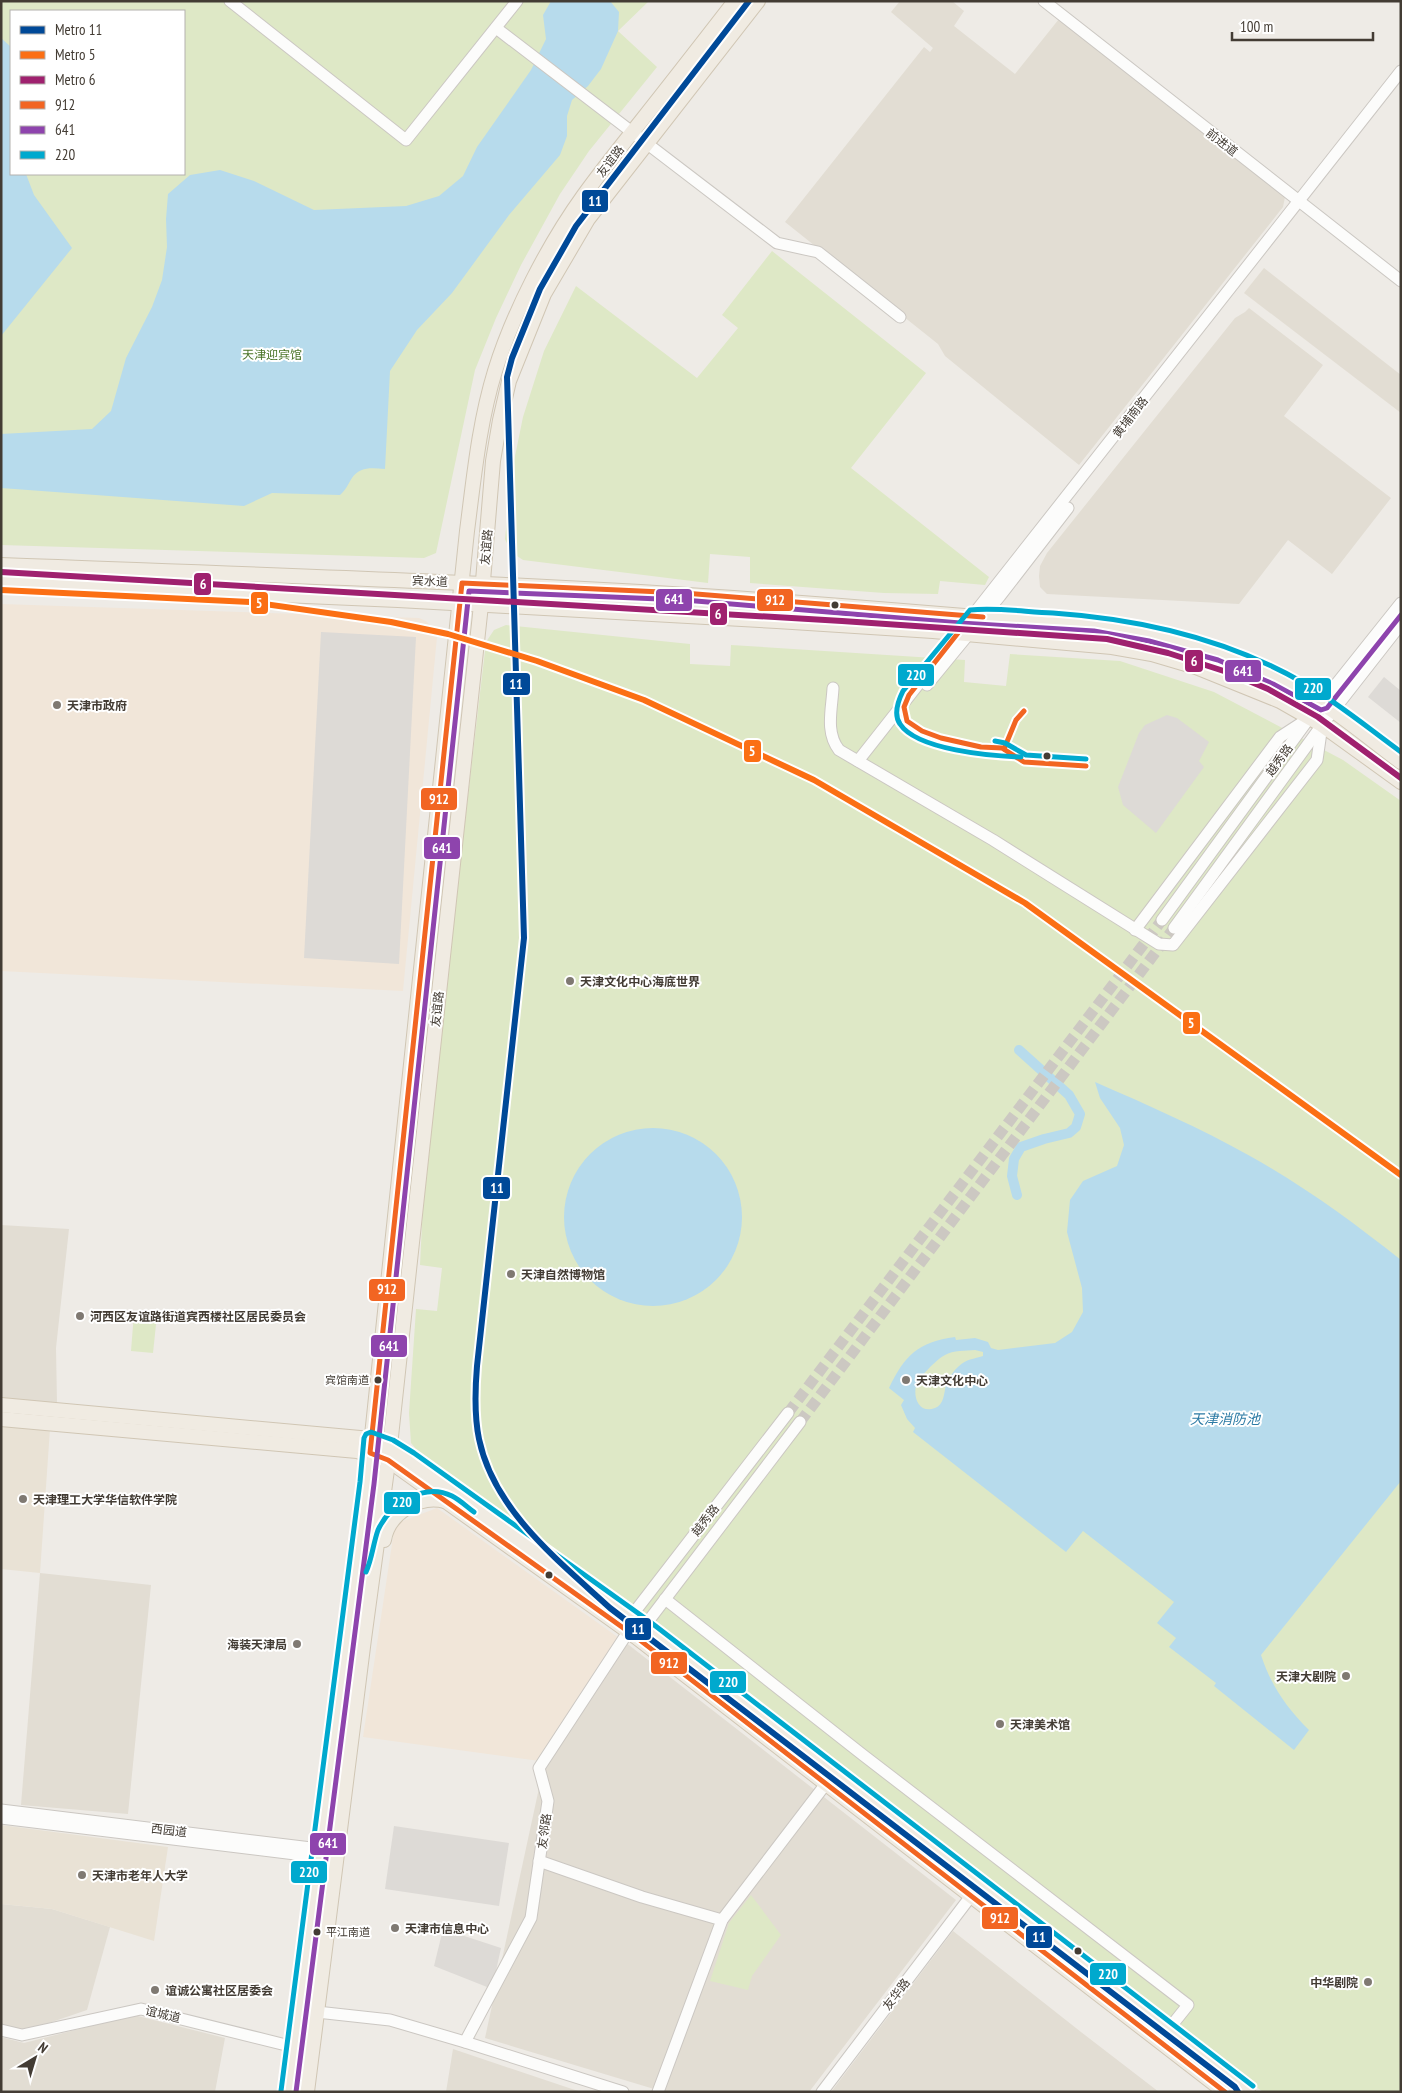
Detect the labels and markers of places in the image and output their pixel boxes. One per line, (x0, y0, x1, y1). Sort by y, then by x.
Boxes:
unlabelled marker (830, 600, 840, 610)
place label: 天津市政府 (67, 698, 127, 713)
marker: 天津市政府 (51, 699, 63, 711)
unlabelled marker (1042, 751, 1052, 761)
place label: 天津文化中心海底世界 (580, 974, 700, 989)
marker: 天津文化中心海底世界 (564, 975, 576, 987)
place label: 天津自然博物馆 (521, 1267, 605, 1282)
marker: 天津自然博物馆 (505, 1268, 517, 1280)
place label: 河西区友谊路街道宾西楼社区居民委员会 (90, 1309, 306, 1324)
marker: 河西区友谊路街道宾西楼社区居民委员会 (74, 1310, 86, 1322)
place label: 宾馆南道 (325, 1373, 369, 1387)
place label: 天津文化中心 (916, 1373, 988, 1388)
marker: 天津文化中心 (900, 1374, 912, 1386)
marker: 宾馆南道 (373, 1375, 383, 1385)
place label: 天津理工大学华信软件学院 (33, 1492, 177, 1507)
marker: 天津理工大学华信软件学院 (17, 1493, 29, 1505)
unlabelled marker (544, 1570, 554, 1580)
place label: 海装天津局 (227, 1637, 287, 1652)
marker: 海装天津局 (291, 1638, 303, 1650)
place label: 天津大剧院 (1276, 1669, 1336, 1684)
marker: 天津大剧院 (1340, 1670, 1352, 1682)
place label: 天津美术馆 (1010, 1717, 1070, 1732)
marker: 天津美术馆 (994, 1718, 1006, 1730)
place label: 天津市老年人大学 (92, 1868, 188, 1883)
marker: 天津市老年人大学 (76, 1869, 88, 1881)
place label: 天津市信息中心 (405, 1921, 489, 1936)
marker: 天津市信息中心 (389, 1922, 401, 1934)
place label: 平江南道 (326, 1925, 370, 1939)
marker: 平江南道 (312, 1927, 322, 1937)
unlabelled marker (1073, 1946, 1083, 1956)
place label: 中华剧院 (1310, 1975, 1358, 1990)
marker: 中华剧院 (1362, 1976, 1374, 1988)
place label: 谊诚公寓社区居委会 (165, 1983, 273, 1998)
marker: 谊诚公寓社区居委会 (149, 1984, 161, 1996)

